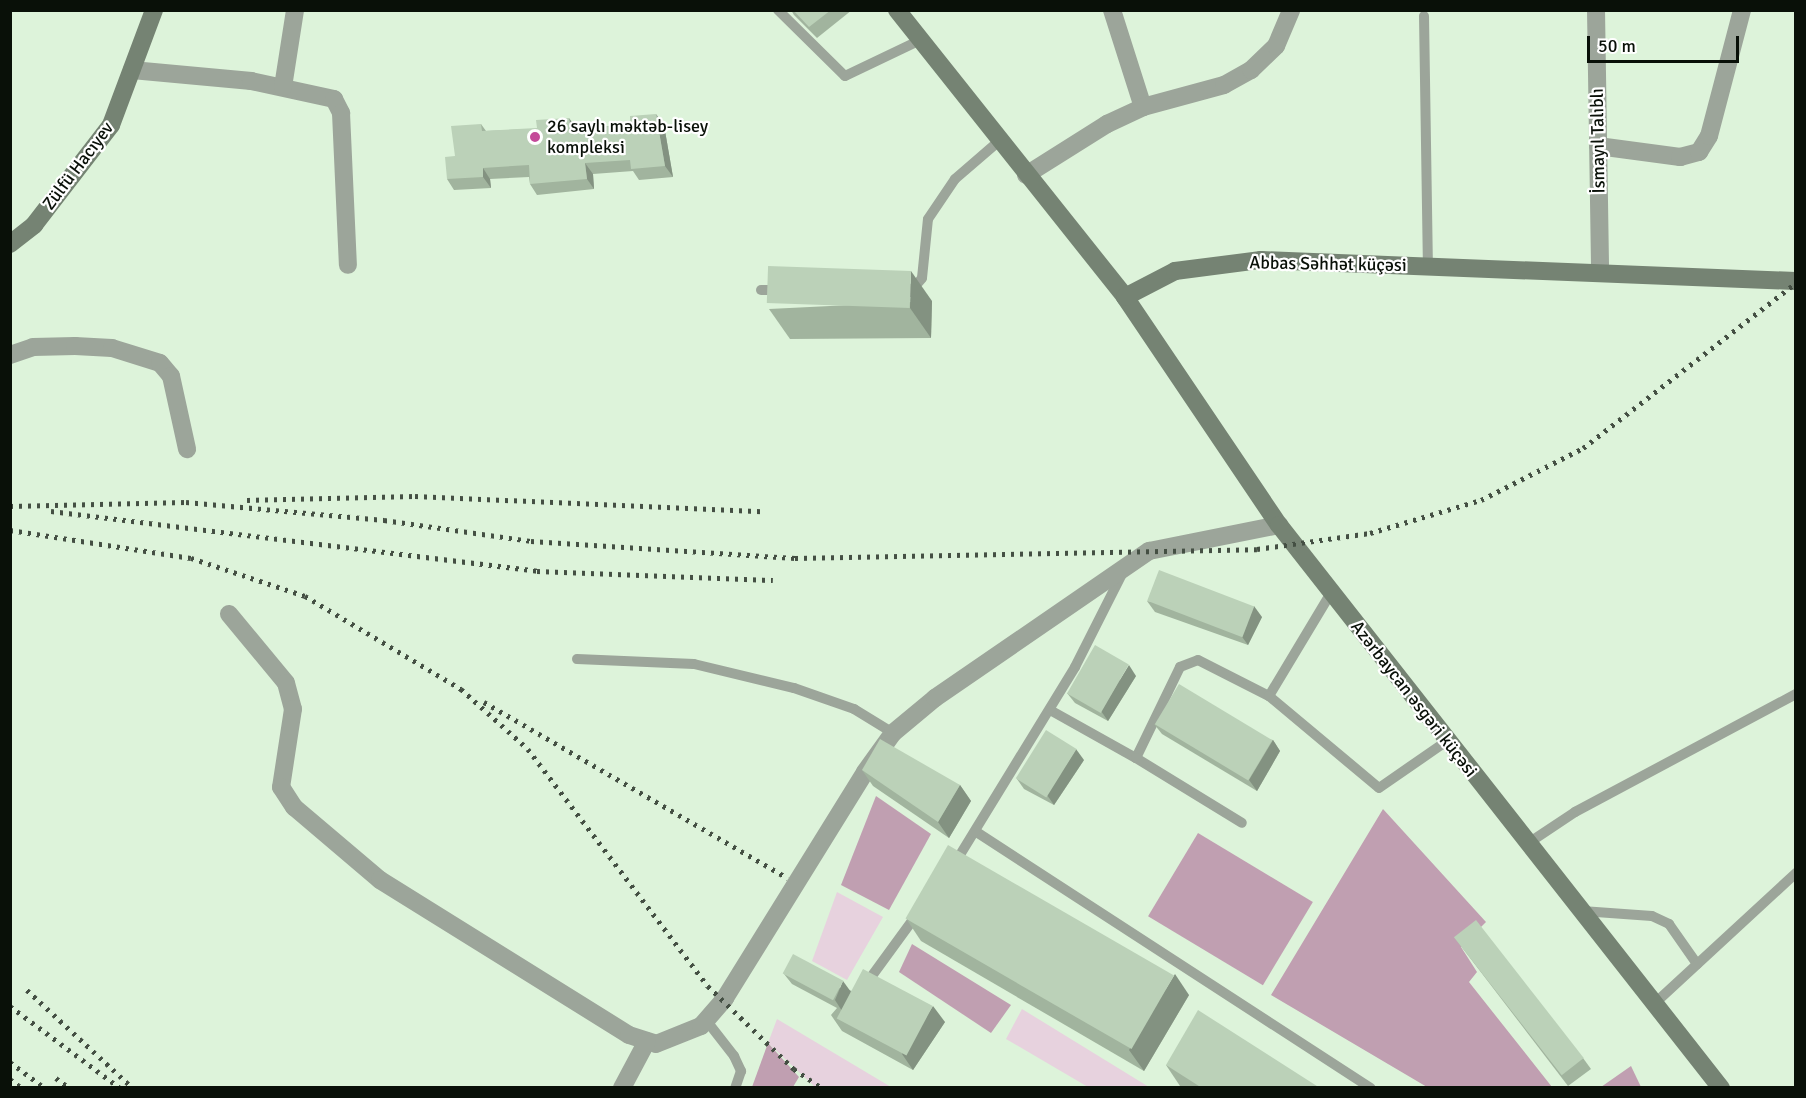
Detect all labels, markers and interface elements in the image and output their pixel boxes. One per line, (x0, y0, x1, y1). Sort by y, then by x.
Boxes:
scale bar (1590, 24, 1742, 62)
text: 50 m (1598, 35, 1636, 57)
street label: İsmayıl Talıblı (1586, 88, 1610, 194)
place label: 26 saylı məktəb-lisey kompleksi (547, 116, 708, 158)
street label: Zülfü Hacıyev (38, 118, 118, 214)
marker: 26 saylı məktəb-lisey kompleksi (528, 130, 542, 144)
street label: Abbas Səhhət küçəsi (1249, 252, 1407, 276)
street label: Azərbaycan əsgəri küçəsi (1346, 616, 1482, 782)

